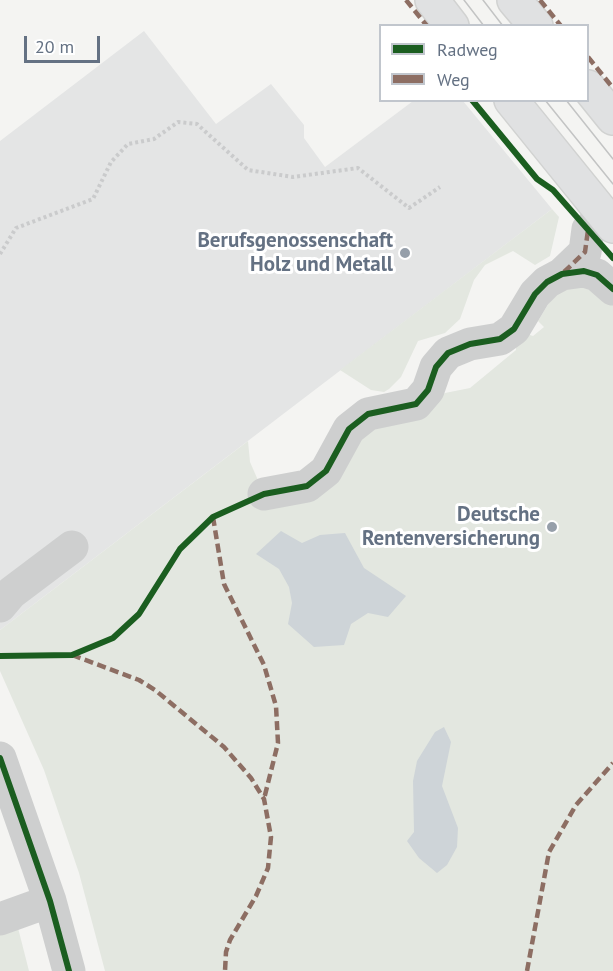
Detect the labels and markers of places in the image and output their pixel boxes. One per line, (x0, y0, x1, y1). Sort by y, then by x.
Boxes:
place label: Berufsgenossenschaft Holz und Metall (197, 228, 393, 278)
marker: Berufsgenossenschaft Holz und Metall (398, 246, 412, 260)
place label: Deutsche Rentenversicherung (362, 502, 540, 552)
marker: Deutsche Rentenversicherung (545, 520, 559, 534)

